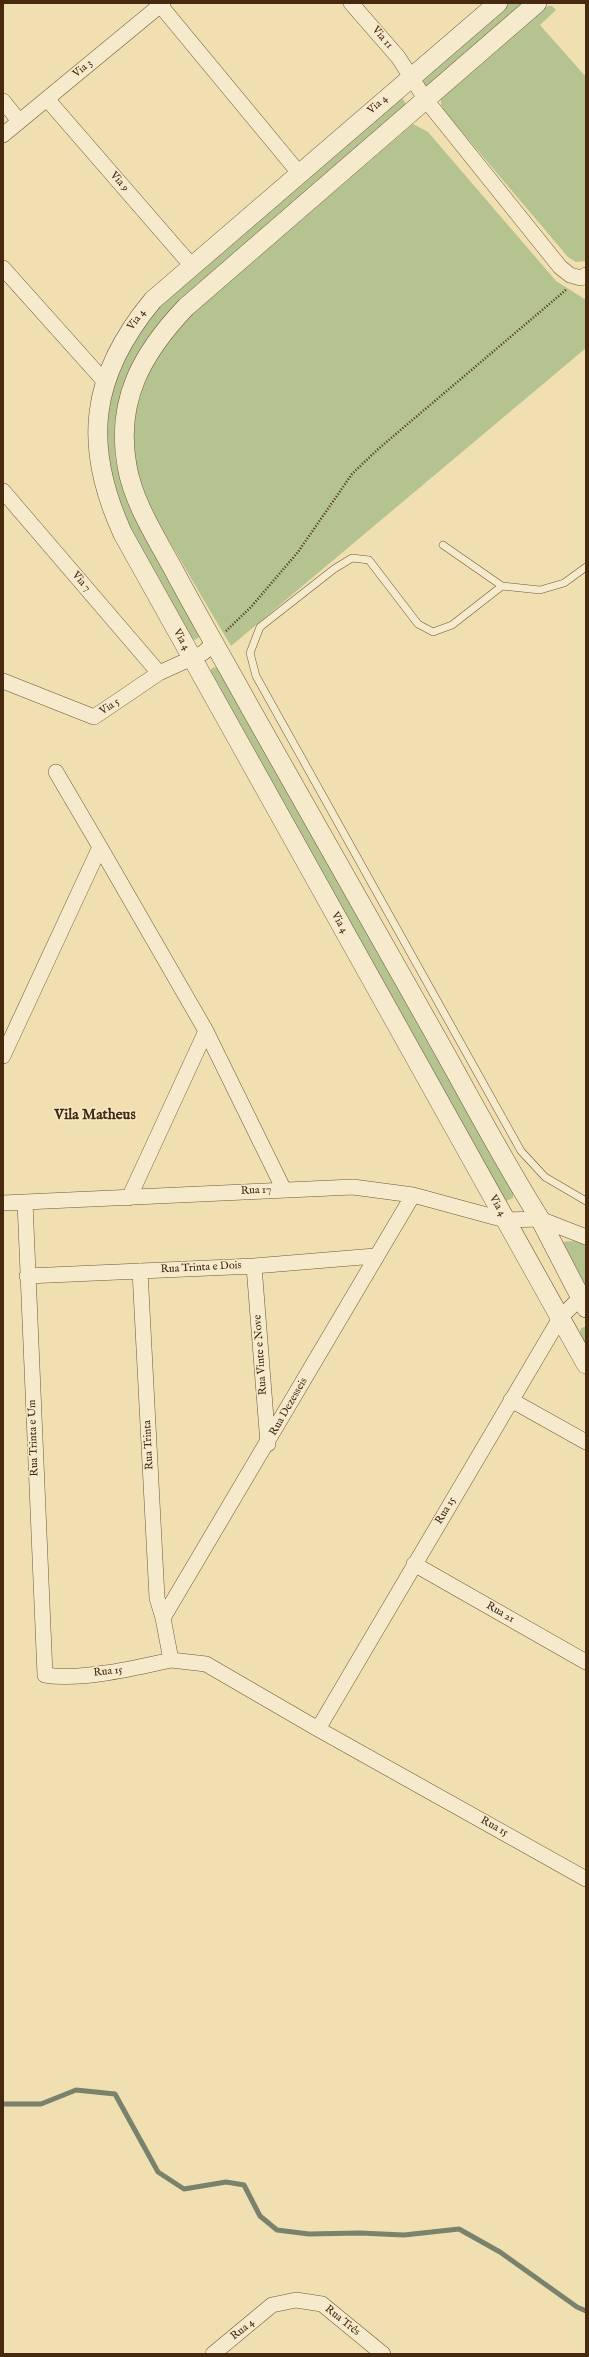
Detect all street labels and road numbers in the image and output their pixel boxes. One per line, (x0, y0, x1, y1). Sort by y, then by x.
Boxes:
street label: Via 11 (369, 24, 395, 52)
street label: Via 3 (71, 57, 95, 81)
street label: Via 4 (365, 93, 391, 117)
street label: Via 9 (107, 169, 131, 195)
street label: Via 4 (125, 307, 149, 333)
street label: Via 7 (69, 569, 93, 595)
street label: Via 4 (170, 627, 192, 653)
street label: Via 5 (97, 696, 123, 718)
street label: Via 4 (328, 910, 350, 936)
street label: Rua 17 (240, 1184, 272, 1198)
street label: Via 4 (486, 1193, 508, 1219)
street label: Rua Trinta e Dois (160, 1259, 242, 1277)
street label: Rua Vinte e Nove (252, 1314, 270, 1396)
street label: Rua Dezesseis (267, 1376, 311, 1438)
street label: Rua Trinta e Um (26, 1399, 42, 1477)
street label: Rua Trinta (141, 1420, 157, 1470)
street label: Rua 15 (433, 1495, 459, 1527)
street label: Rua 21 (484, 1600, 516, 1626)
street label: Rua 15 (93, 1664, 123, 1680)
street label: Rua 15 (478, 1814, 510, 1840)
street label: Rua Três (322, 2303, 362, 2339)
street label: Rua 4 (229, 2317, 257, 2343)

